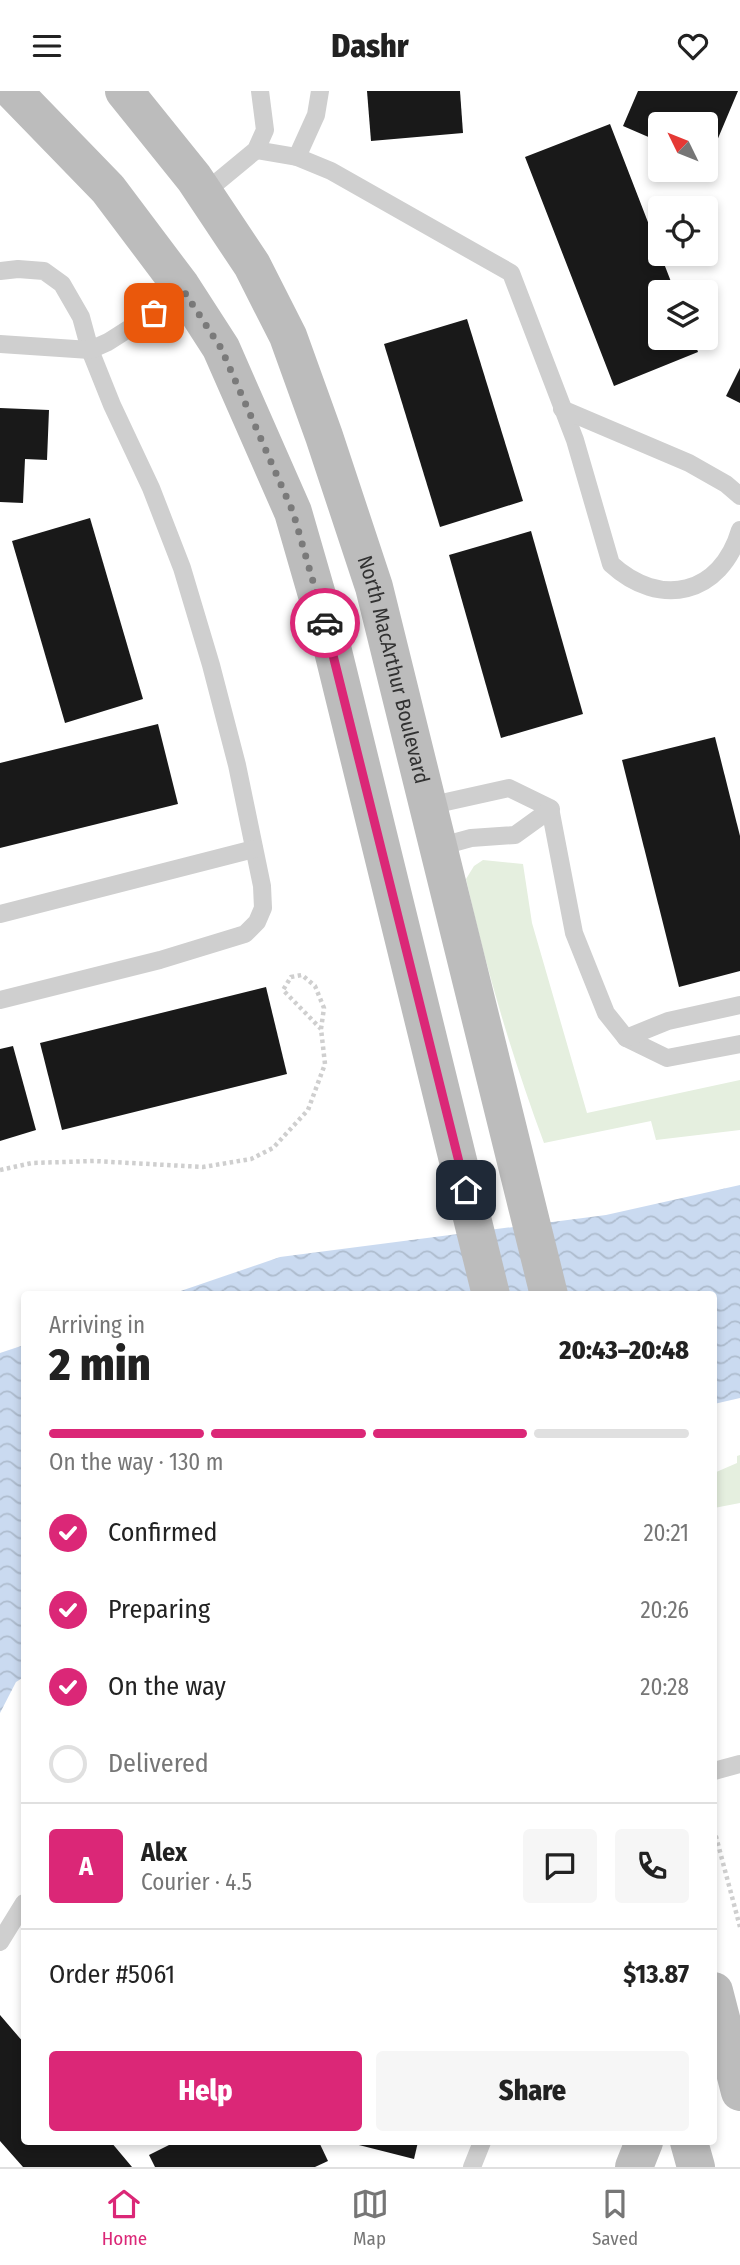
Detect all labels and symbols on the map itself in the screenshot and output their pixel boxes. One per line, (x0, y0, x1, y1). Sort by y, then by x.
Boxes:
north arrow (648, 112, 718, 182)
pin (124, 283, 184, 343)
street label: North MacArthur Boulevard (351, 552, 435, 786)
courier (290, 588, 360, 658)
pin (436, 1160, 496, 1220)

